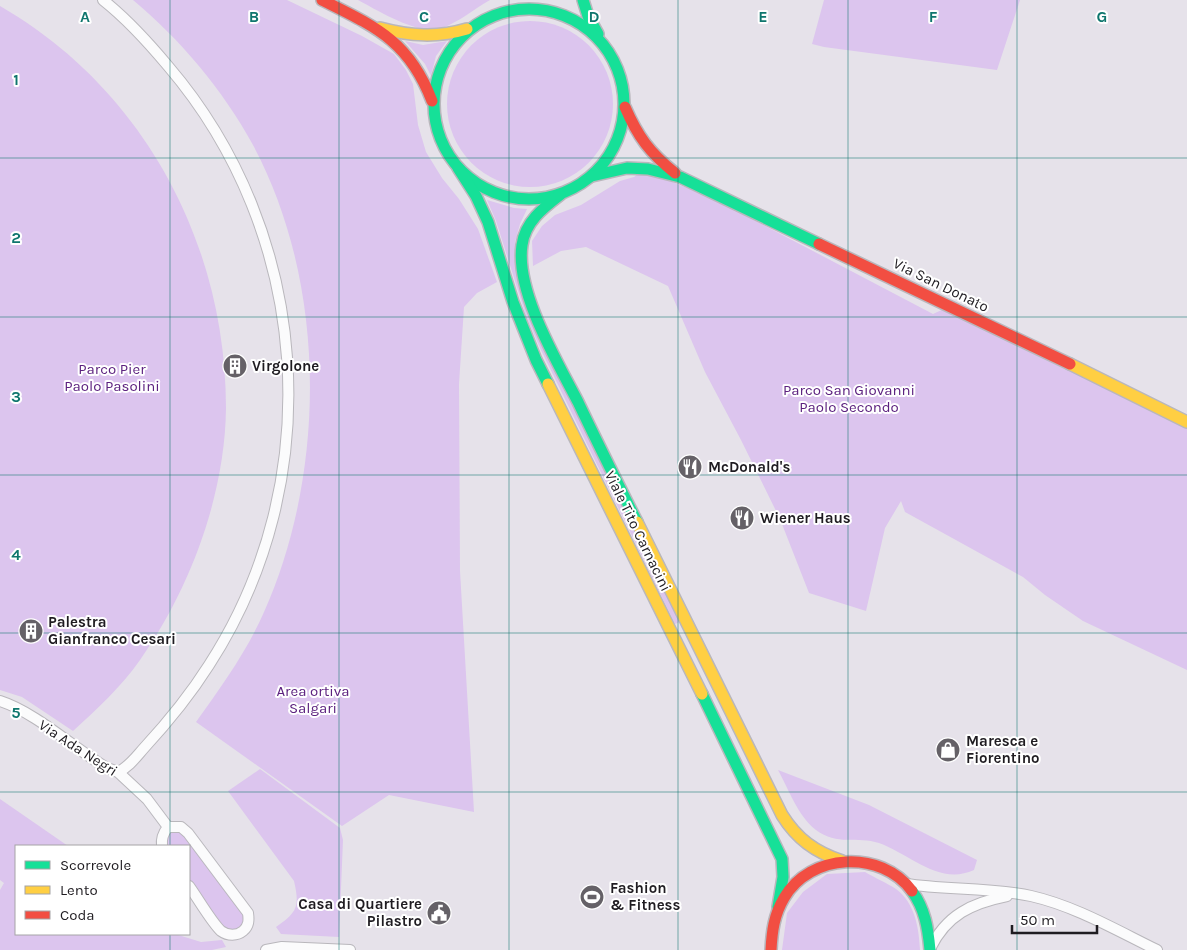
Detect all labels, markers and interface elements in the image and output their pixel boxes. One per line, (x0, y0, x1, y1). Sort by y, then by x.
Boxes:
text: A (80, 7, 90, 26)
text: B (249, 7, 259, 26)
text: C (419, 7, 429, 26)
text: D (589, 7, 600, 26)
text: E (758, 7, 768, 26)
text: F (929, 7, 938, 26)
text: G (1097, 7, 1107, 26)
text: 1 (13, 70, 19, 89)
text: 2 (11, 228, 21, 247)
street label: Via San Donato (890, 254, 992, 316)
building icon: Virgolone (222, 353, 248, 379)
place label: Virgolone (252, 357, 319, 375)
park label: Parco Pier Paolo Pasolini (64, 360, 160, 395)
park label: Parco San Giovanni Paolo Secondo (783, 381, 915, 416)
text: 3 (11, 387, 21, 406)
restaurant icon: McDonald's (677, 454, 703, 480)
place label: McDonald's (708, 458, 790, 476)
street label: Viale Tito Carnacini (601, 468, 675, 594)
restaurant icon: Wiener Haus (729, 505, 755, 531)
place label: Wiener Haus (760, 509, 851, 527)
text: 4 (11, 545, 21, 564)
place label: Palestra Gianfranco Cesari (48, 613, 176, 648)
building icon: Palestra Gianfranco Cesari (18, 618, 44, 644)
park label: Area ortiva Salgari (276, 682, 350, 717)
text: 5 (11, 703, 21, 722)
street label: Via Ada Negri (35, 716, 121, 780)
place label: Maresca e Fiorentino (966, 732, 1039, 767)
shop icon: Maresca e Fiorentino (935, 737, 961, 763)
legend (15, 845, 190, 935)
text: Scorrevole (60, 856, 131, 874)
place label: Fashion & Fitness (610, 879, 681, 914)
text: Lento (60, 881, 98, 899)
sports icon: Fashion & Fitness (579, 884, 605, 910)
place label: Casa di Quartiere Pilastro (298, 895, 422, 930)
public building icon: Casa di Quartiere Pilastro (426, 900, 452, 926)
scale bar (1012, 902, 1097, 934)
text: Coda (60, 906, 95, 924)
text: 50 m (1020, 911, 1055, 929)

